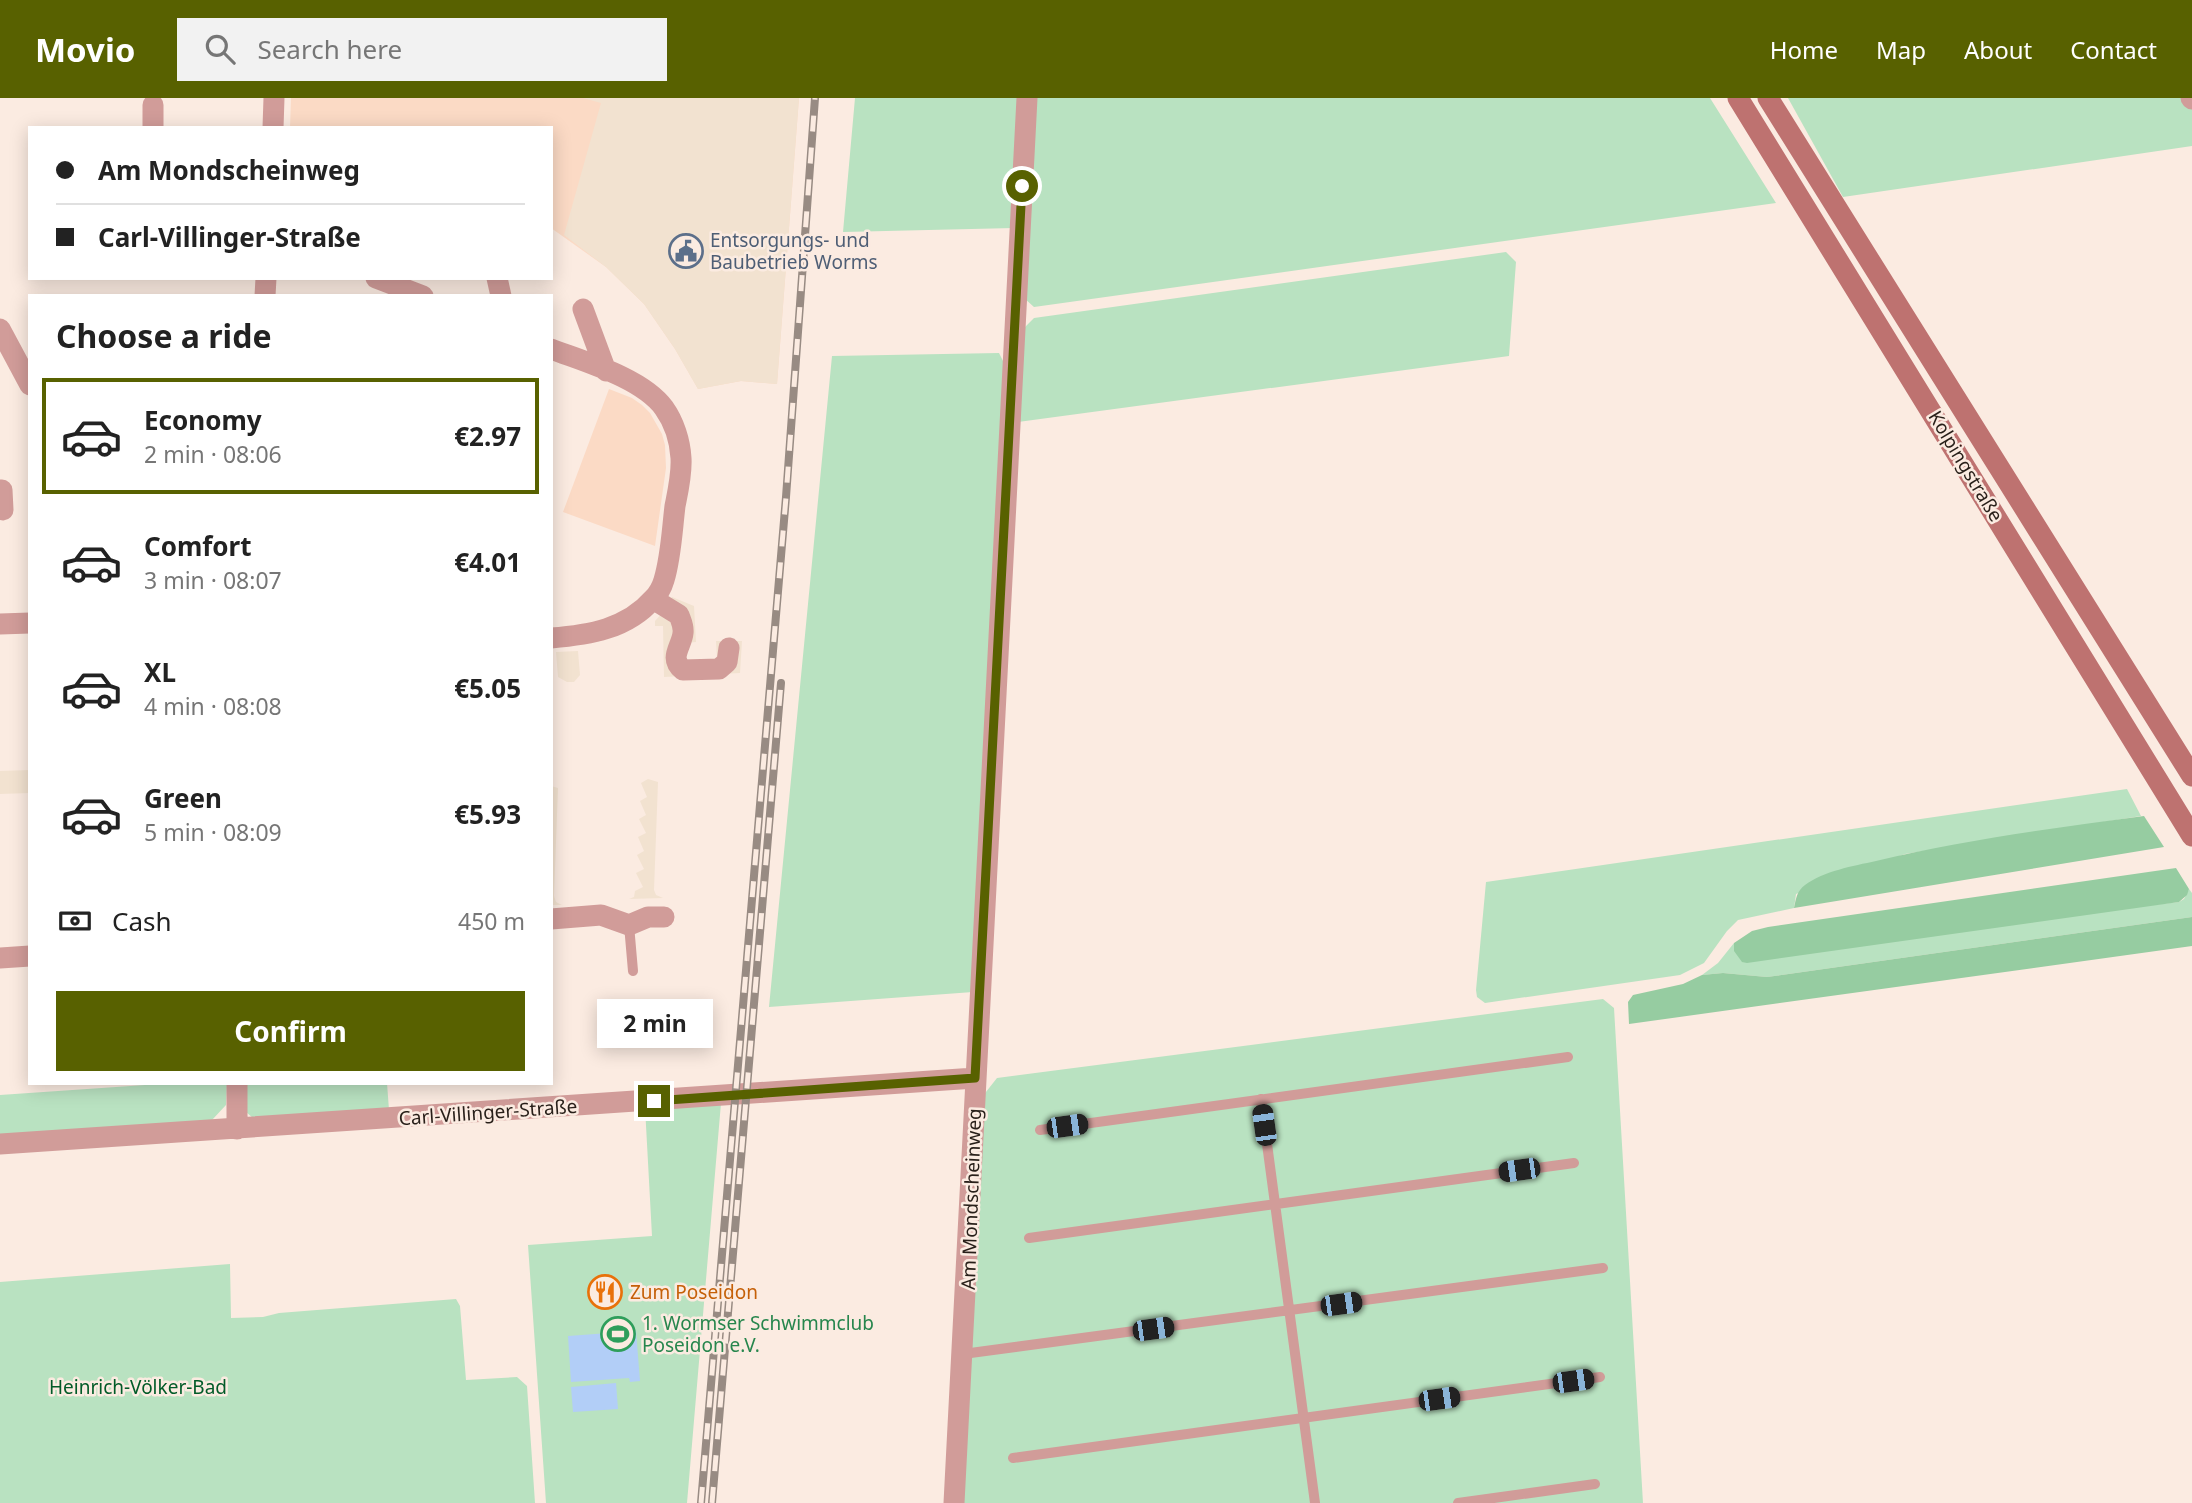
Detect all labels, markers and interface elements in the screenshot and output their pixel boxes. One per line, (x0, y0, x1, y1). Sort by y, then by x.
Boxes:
search box (177, 18, 667, 81)
text: Movio (35, 27, 135, 72)
icon: search (201, 30, 239, 68)
text: Search here (257, 31, 402, 67)
text: Home (1770, 33, 1838, 66)
text: Map (1876, 33, 1926, 66)
text: About (1964, 33, 2032, 66)
text: Contact (2070, 33, 2157, 66)
text: Am Mondscheinweg (98, 152, 360, 188)
route start (1006, 170, 1038, 202)
text: Carl-Villinger-Straße (98, 219, 361, 255)
place label: Entsorgungs- und Baubetrieb Worms (710, 227, 878, 275)
public building icon: Entsorgungs- und Baubetrieb Worms (667, 232, 705, 270)
text: Choose a ride (56, 314, 272, 357)
text: Economy (144, 402, 262, 438)
icon: car (60, 405, 123, 468)
street label: Kolpingstraße (1923, 406, 2009, 526)
text: €2.97 (454, 418, 521, 454)
text: 2 min · 08:06 (144, 438, 282, 470)
text: Comfort (144, 528, 252, 564)
icon: car (60, 531, 123, 594)
text: €4.01 (454, 544, 521, 580)
text: 3 min · 08:07 (144, 564, 282, 596)
text: XL (144, 654, 176, 690)
icon: car (60, 657, 123, 720)
text: €5.05 (454, 670, 521, 706)
text: 4 min · 08:08 (144, 690, 282, 722)
text: Green (144, 780, 222, 816)
icon: car (60, 783, 123, 846)
text: €5.93 (454, 796, 521, 832)
text: 5 min · 08:09 (144, 816, 282, 848)
icon: cash (56, 902, 94, 940)
text: Cash (112, 903, 172, 939)
text: 450 m (458, 905, 525, 937)
button: Confirm (56, 991, 525, 1071)
callout: 2 min (596, 1000, 712, 1048)
text: 2 min (623, 1007, 687, 1039)
route end (638, 1085, 670, 1117)
street label: Carl-Villinger-Straße (398, 1093, 578, 1131)
car (1251, 1103, 1278, 1147)
street label: Am Mondscheinweg (955, 1108, 987, 1290)
car (1045, 1113, 1090, 1139)
car (1497, 1157, 1542, 1183)
restaurant icon: Zum Poseidon (586, 1273, 624, 1311)
place label: Zum Poseidon (630, 1279, 758, 1305)
car (1319, 1291, 1364, 1317)
place label: 1. Wormser Schwimmclub Poseidon e.V. (642, 1310, 874, 1358)
sports icon: 1. Wormser Schwimmclub Poseidon e.V. (599, 1315, 637, 1353)
car (1131, 1316, 1176, 1342)
car (1551, 1368, 1596, 1394)
park label: Heinrich-Völker-Bad (49, 1374, 227, 1400)
car (1417, 1386, 1462, 1412)

